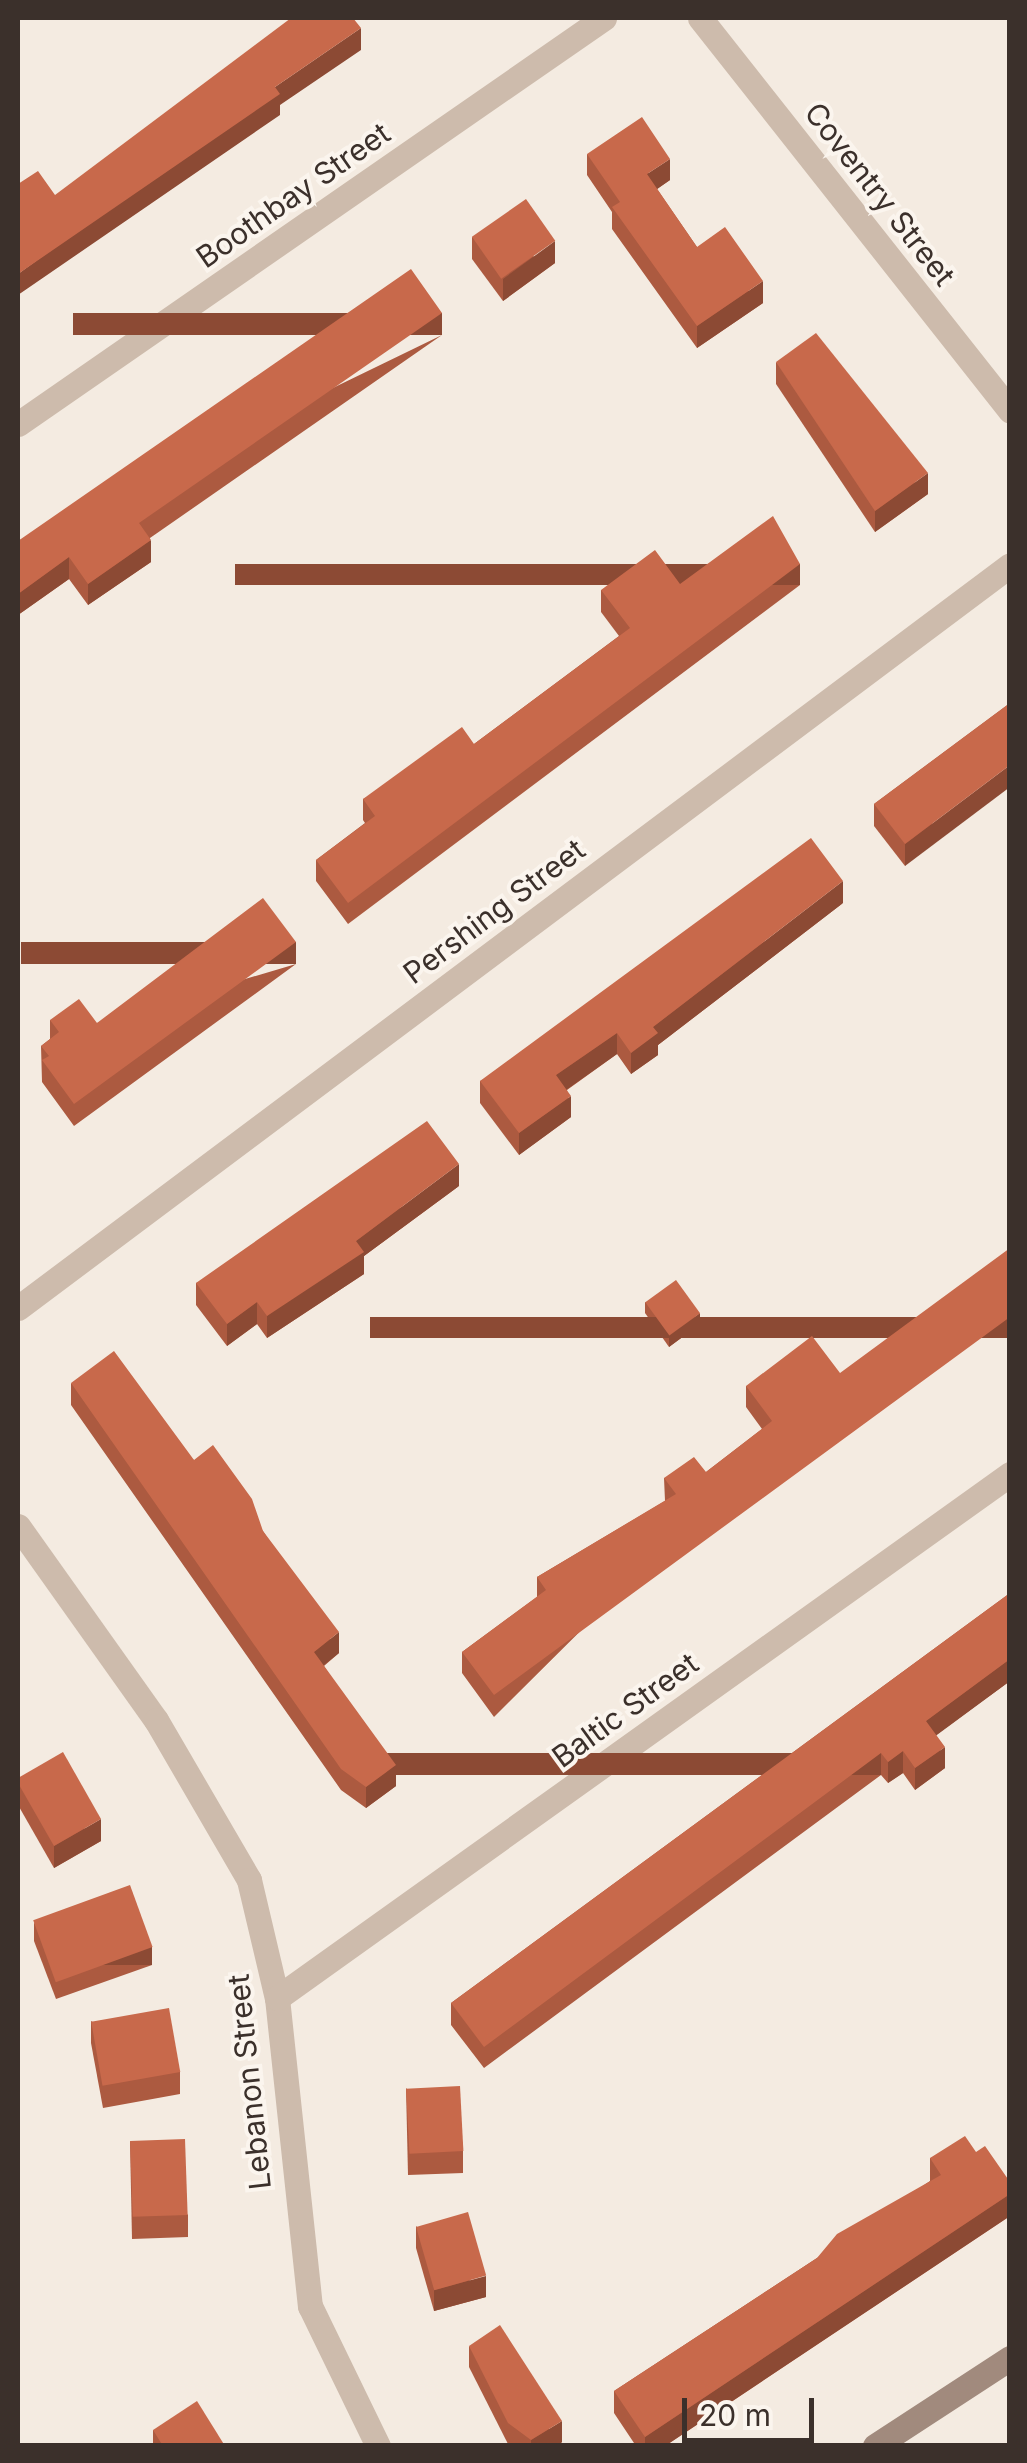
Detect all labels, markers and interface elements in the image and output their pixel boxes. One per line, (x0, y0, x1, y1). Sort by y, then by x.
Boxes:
street label: Coventry Street (797, 95, 963, 293)
street label: Boothbay Street (189, 115, 397, 275)
street label: Pershing Street (396, 831, 592, 991)
street label: Baltic Street (545, 1645, 705, 1775)
street label: Lebanon Street (220, 1972, 278, 2192)
scale bar (687, 2378, 820, 2440)
text: 20 m (699, 2397, 771, 2433)

